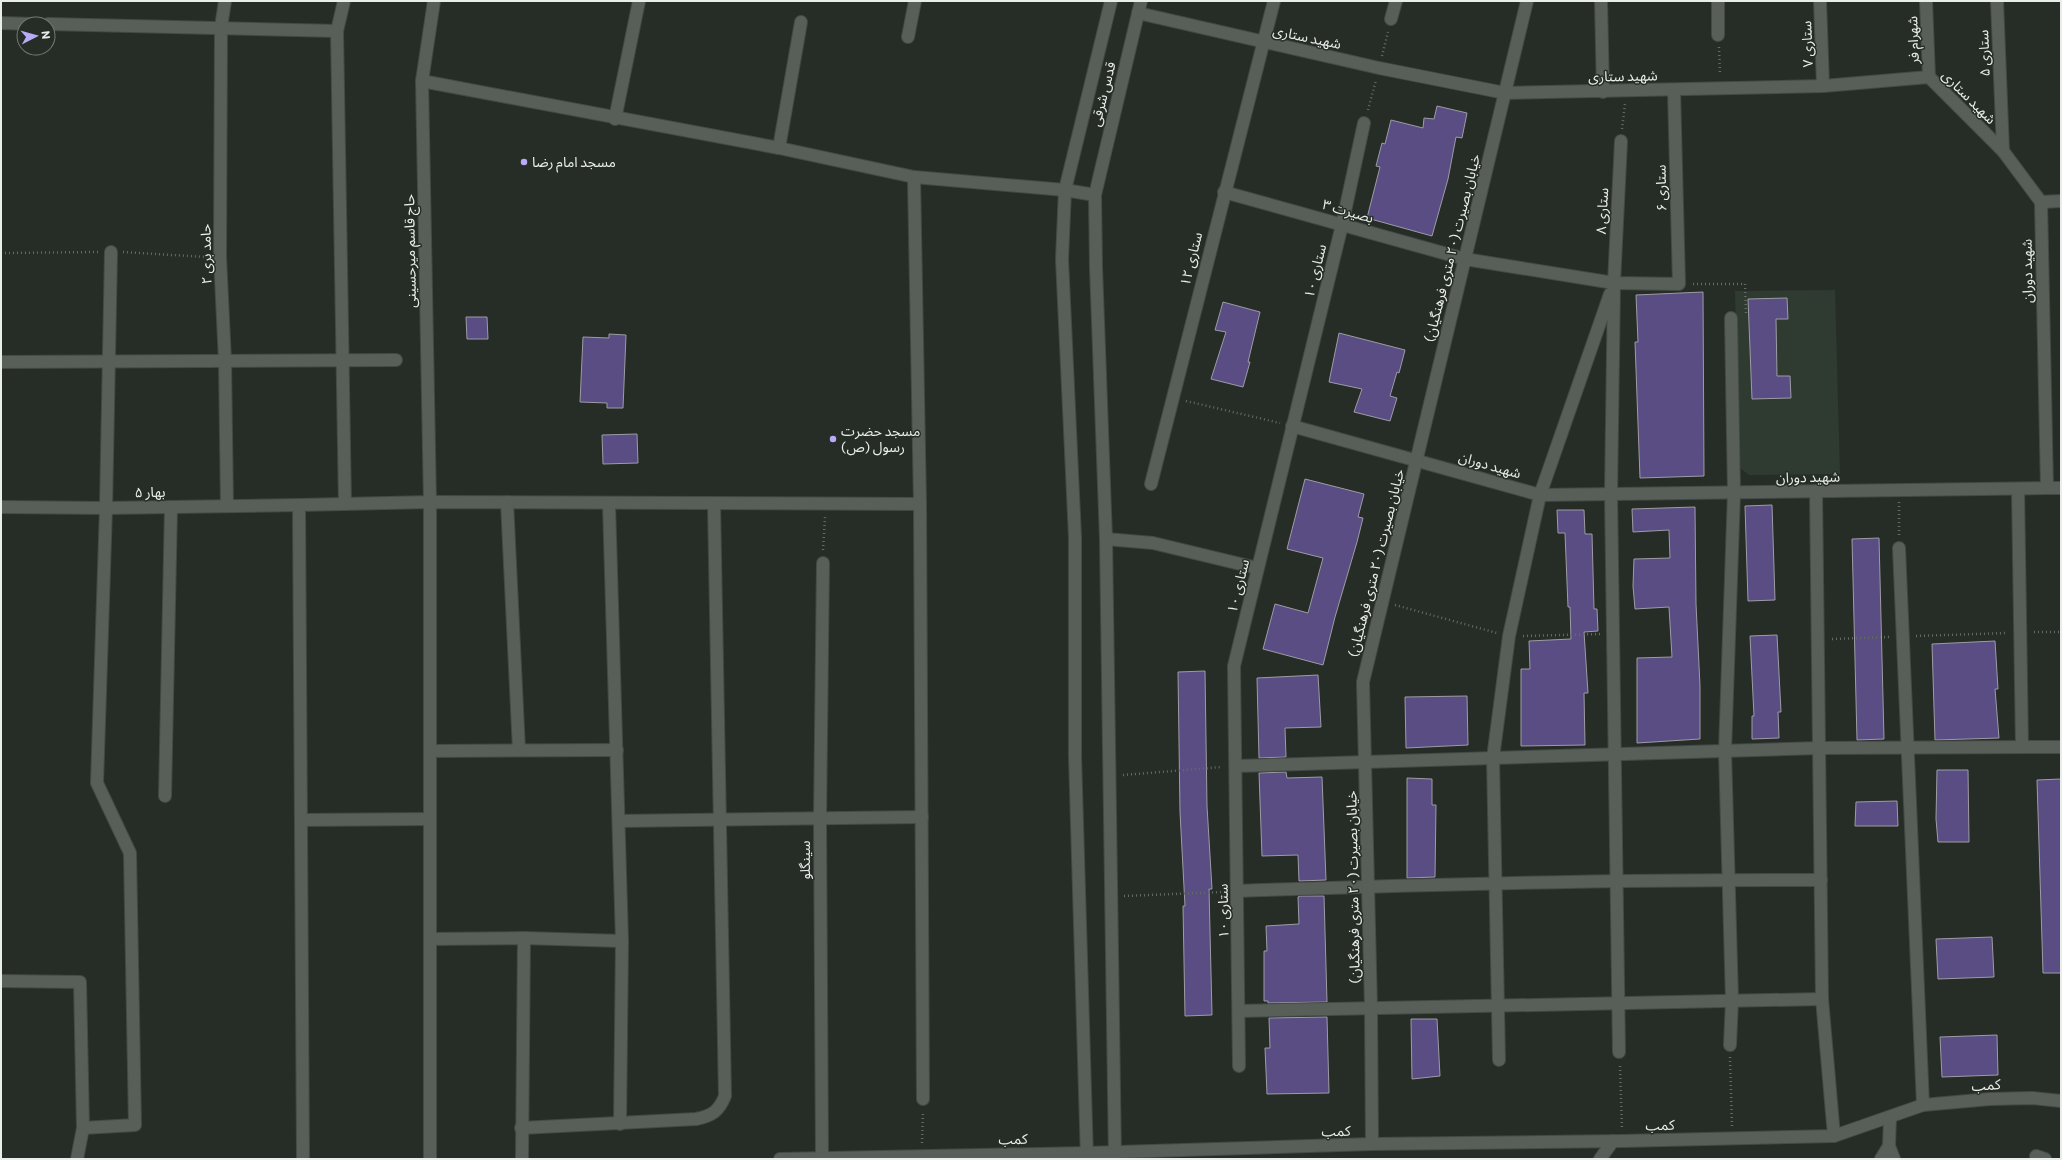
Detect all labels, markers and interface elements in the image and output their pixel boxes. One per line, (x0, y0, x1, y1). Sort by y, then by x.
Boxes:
north arrow (16, 16, 56, 56)
street label: شهرام فر (1903, 16, 1925, 65)
street label: ستاری ۷ (1797, 20, 1817, 68)
street label: شهید ستاری (1271, 21, 1343, 53)
street label: ستاری ۵ (1974, 29, 1994, 77)
text: N (40, 30, 53, 40)
street label: قدس شرقی (1086, 60, 1120, 128)
street label: شهید ستاری (1588, 66, 1658, 86)
street label: شهید ستاری (1938, 66, 2000, 128)
street label: خیابان بصیرت (۲۰ متری فرهنگیان) (1420, 152, 1484, 344)
place label: مسجد امام رضا (532, 153, 616, 173)
marker: مسجد امام رضا (519, 157, 529, 167)
street label: ستاری ۶ (1652, 164, 1670, 212)
street label: ستاری ۸ (1592, 187, 1612, 235)
street label: حاج قاسم میرحسینی (400, 194, 422, 308)
street label: بصیرت ۳ (1320, 195, 1376, 227)
street label: حامد بری ۲ (196, 224, 216, 284)
street label: ستاری ۱۲ (1176, 230, 1206, 288)
street label: شهید دوران (2017, 239, 2037, 303)
street label: ستاری ۱۰ (1300, 242, 1330, 300)
place label: مسجد حضرت رسول (ص) (841, 422, 920, 456)
marker: مسجد حضرت رسول (ص) (828, 434, 838, 444)
street label: شهید دوران (1457, 448, 1523, 482)
street label: خیابان بصیرت (۲۰ متری فرهنگیان) (1344, 467, 1408, 659)
street label: شهید دوران (1776, 467, 1840, 487)
street label: بهار ۵ (134, 483, 166, 501)
street label: ستاری ۱۰ (1223, 557, 1253, 615)
street label: خیابان بصیرت (۲۰ متری فرهنگیان) (1342, 790, 1364, 984)
street label: سینگلو (796, 841, 814, 879)
street label: ستاری ۱۰ (1214, 883, 1232, 939)
street label: کمب (1971, 1075, 2001, 1094)
street label: کمب (1645, 1116, 1675, 1134)
street label: کمب (1321, 1122, 1351, 1140)
street label: کمب (998, 1130, 1028, 1148)

